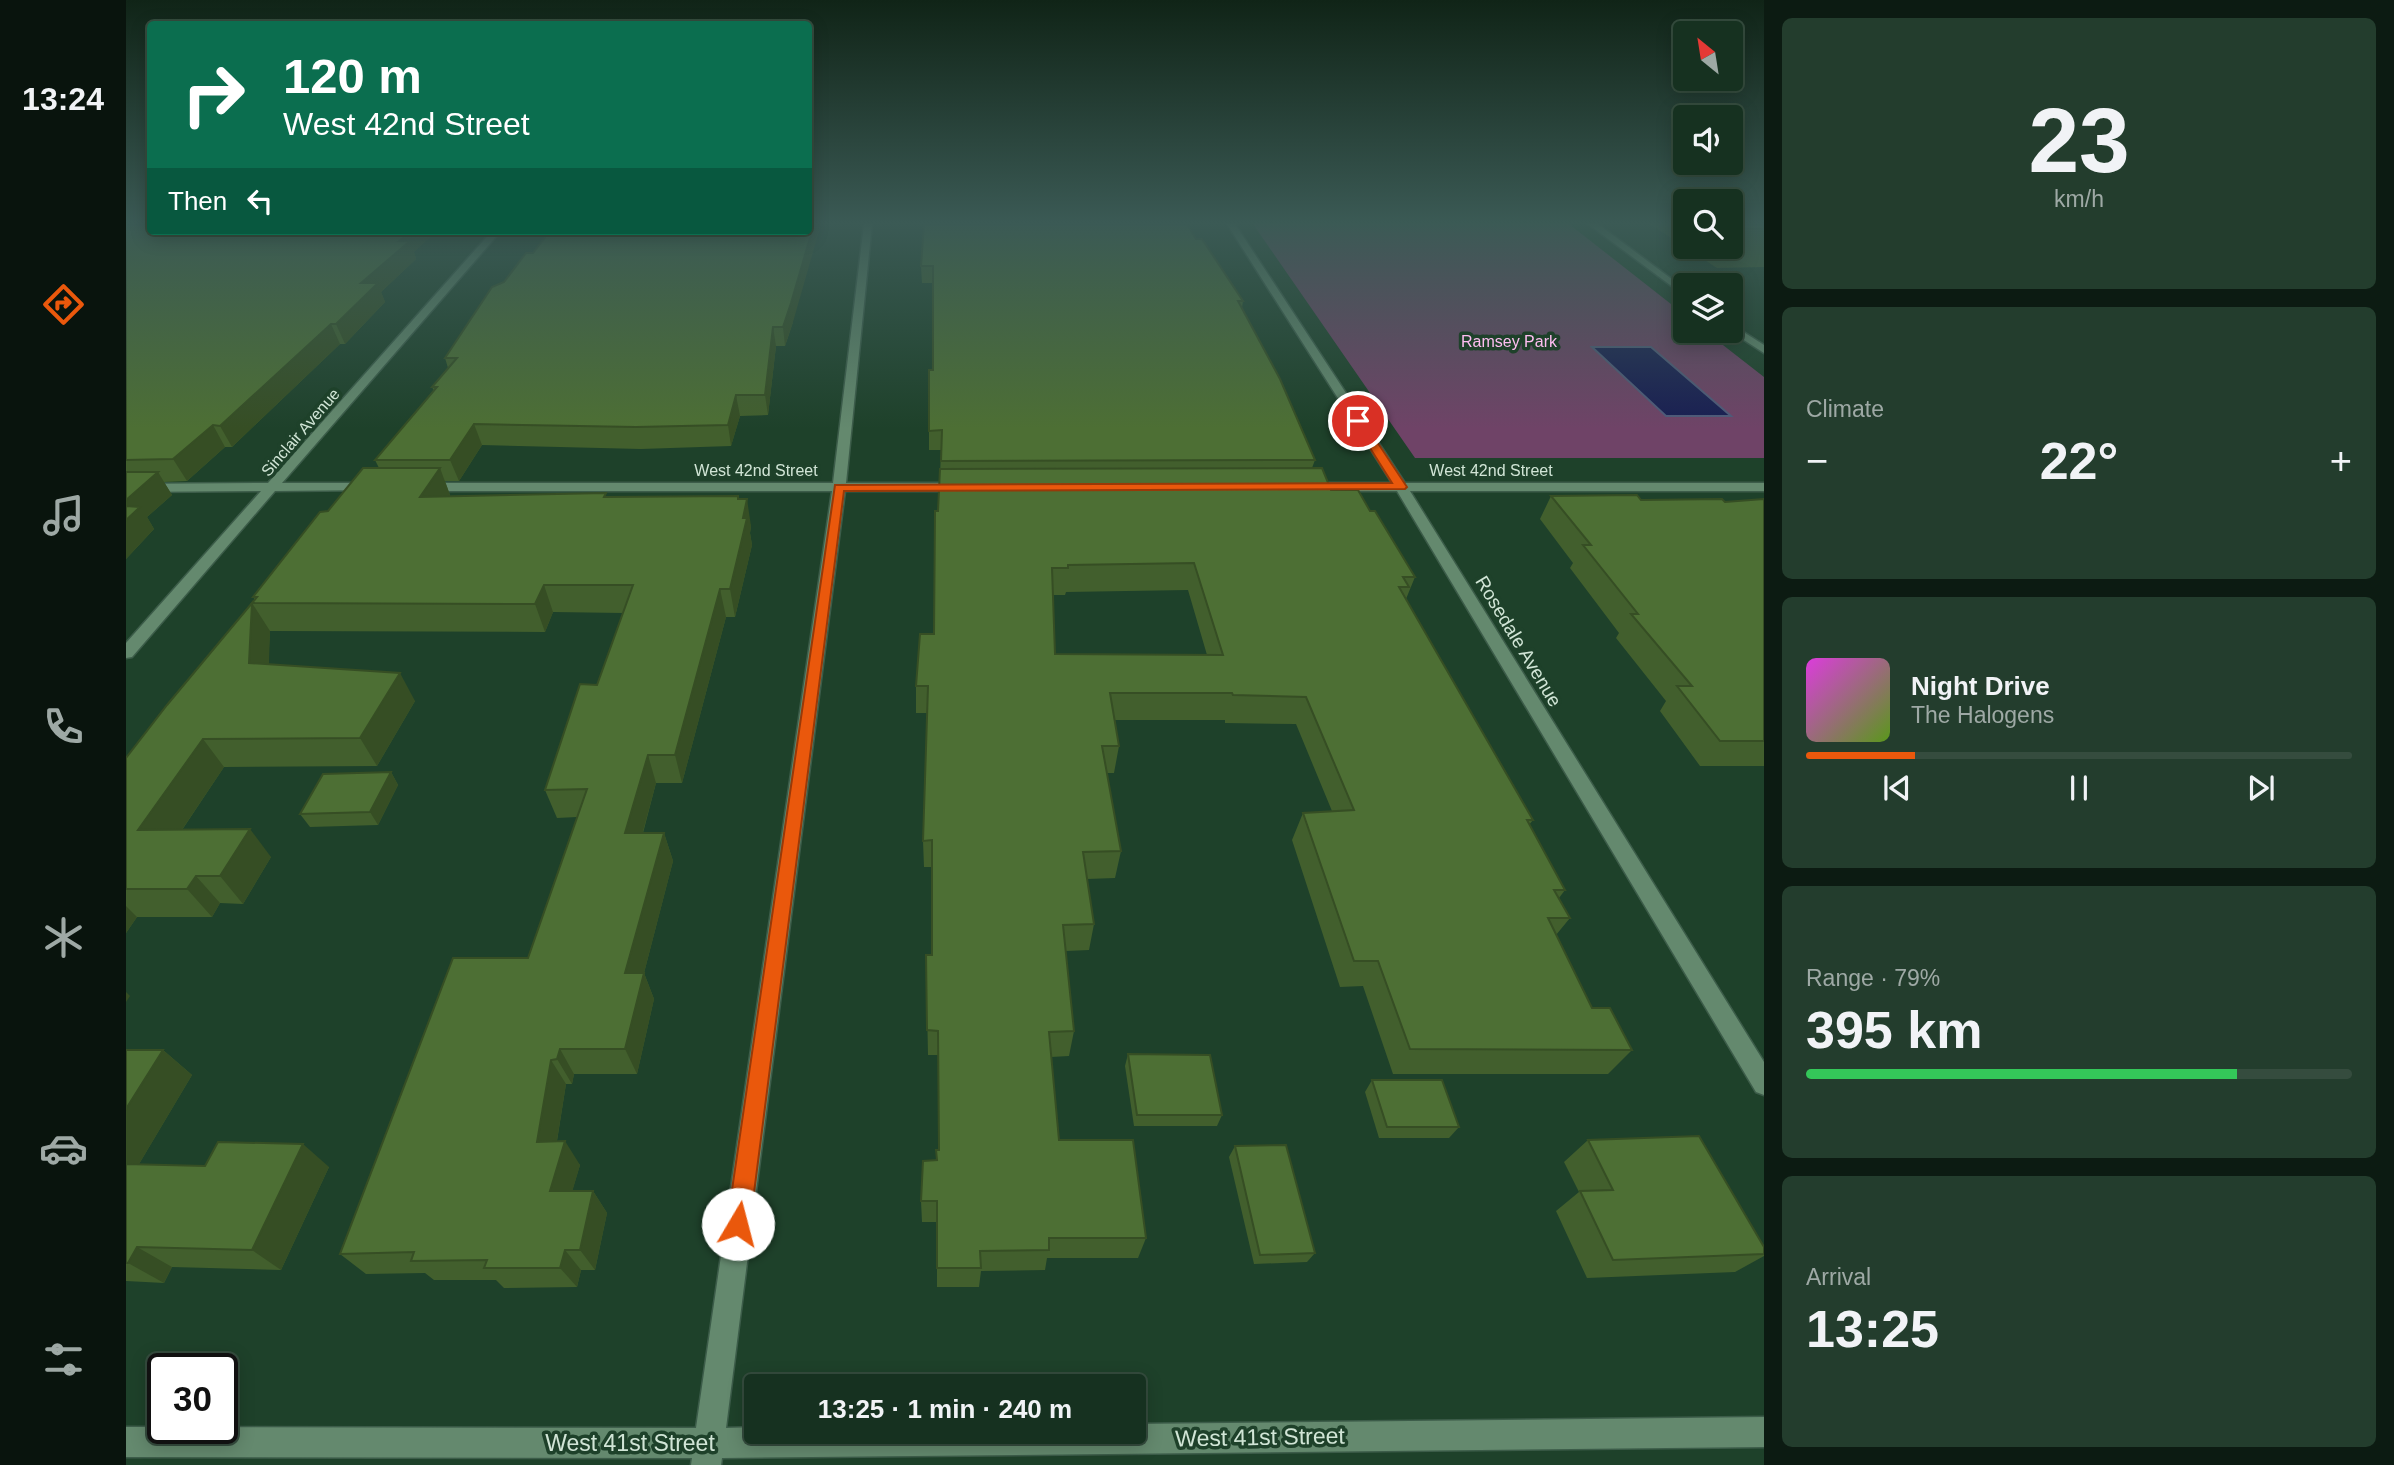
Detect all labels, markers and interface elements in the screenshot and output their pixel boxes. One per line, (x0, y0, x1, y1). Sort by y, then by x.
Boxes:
north arrow (1673, 21, 1743, 91)
map controls (1673, 21, 1743, 343)
icon: right (168, 49, 259, 140)
text: 120 m (283, 49, 422, 103)
text: 13:24 (22, 81, 104, 117)
text: 23 (2028, 90, 2130, 191)
button: sound (1673, 105, 1743, 175)
text: West 42nd Street (283, 106, 530, 142)
icon: left (241, 182, 279, 220)
text: Then (168, 186, 227, 216)
text: km/h (2054, 186, 2104, 212)
button: search (1673, 189, 1743, 259)
button: layers (1673, 273, 1743, 343)
icon: directions (39, 280, 88, 329)
park label: Ramsey Park (1461, 333, 1558, 350)
street label: Sinclair Avenue (258, 385, 343, 479)
pin (1328, 391, 1388, 451)
text: Climate (1806, 396, 1884, 422)
icon: arrive (1339, 402, 1377, 440)
text: 22° (2040, 432, 2118, 490)
text: − (1806, 440, 1828, 482)
text: + (2330, 440, 2352, 482)
street label: West 42nd Street (694, 462, 818, 479)
street label: West 42nd Street (1429, 462, 1553, 479)
icon: music (39, 491, 88, 540)
street label: Rosedale Avenue (1471, 572, 1566, 710)
text: Night Drive (1911, 671, 2050, 701)
icon: phone (39, 702, 88, 751)
text: The Halogens (1911, 702, 2054, 728)
icon: previous (1878, 769, 1916, 807)
icon: pause (2060, 769, 2098, 807)
icon: next (2242, 769, 2280, 807)
icon: climate (39, 913, 88, 962)
text: Range · 79% (1806, 965, 1940, 991)
text: 395 km (1806, 1001, 1982, 1059)
icon: car (39, 1124, 88, 1173)
position arrow (701, 1187, 775, 1261)
text: Arrival (1806, 1264, 1871, 1290)
text: 13:25 (1806, 1300, 1939, 1358)
icon: filters (39, 1335, 88, 1384)
speed limit sign: 30 (147, 1353, 238, 1444)
text: 13:25 · 1 min · 240 m (818, 1394, 1072, 1424)
street label: West 41st Street (1175, 1423, 1346, 1451)
street label: West 41st Street (545, 1430, 715, 1456)

